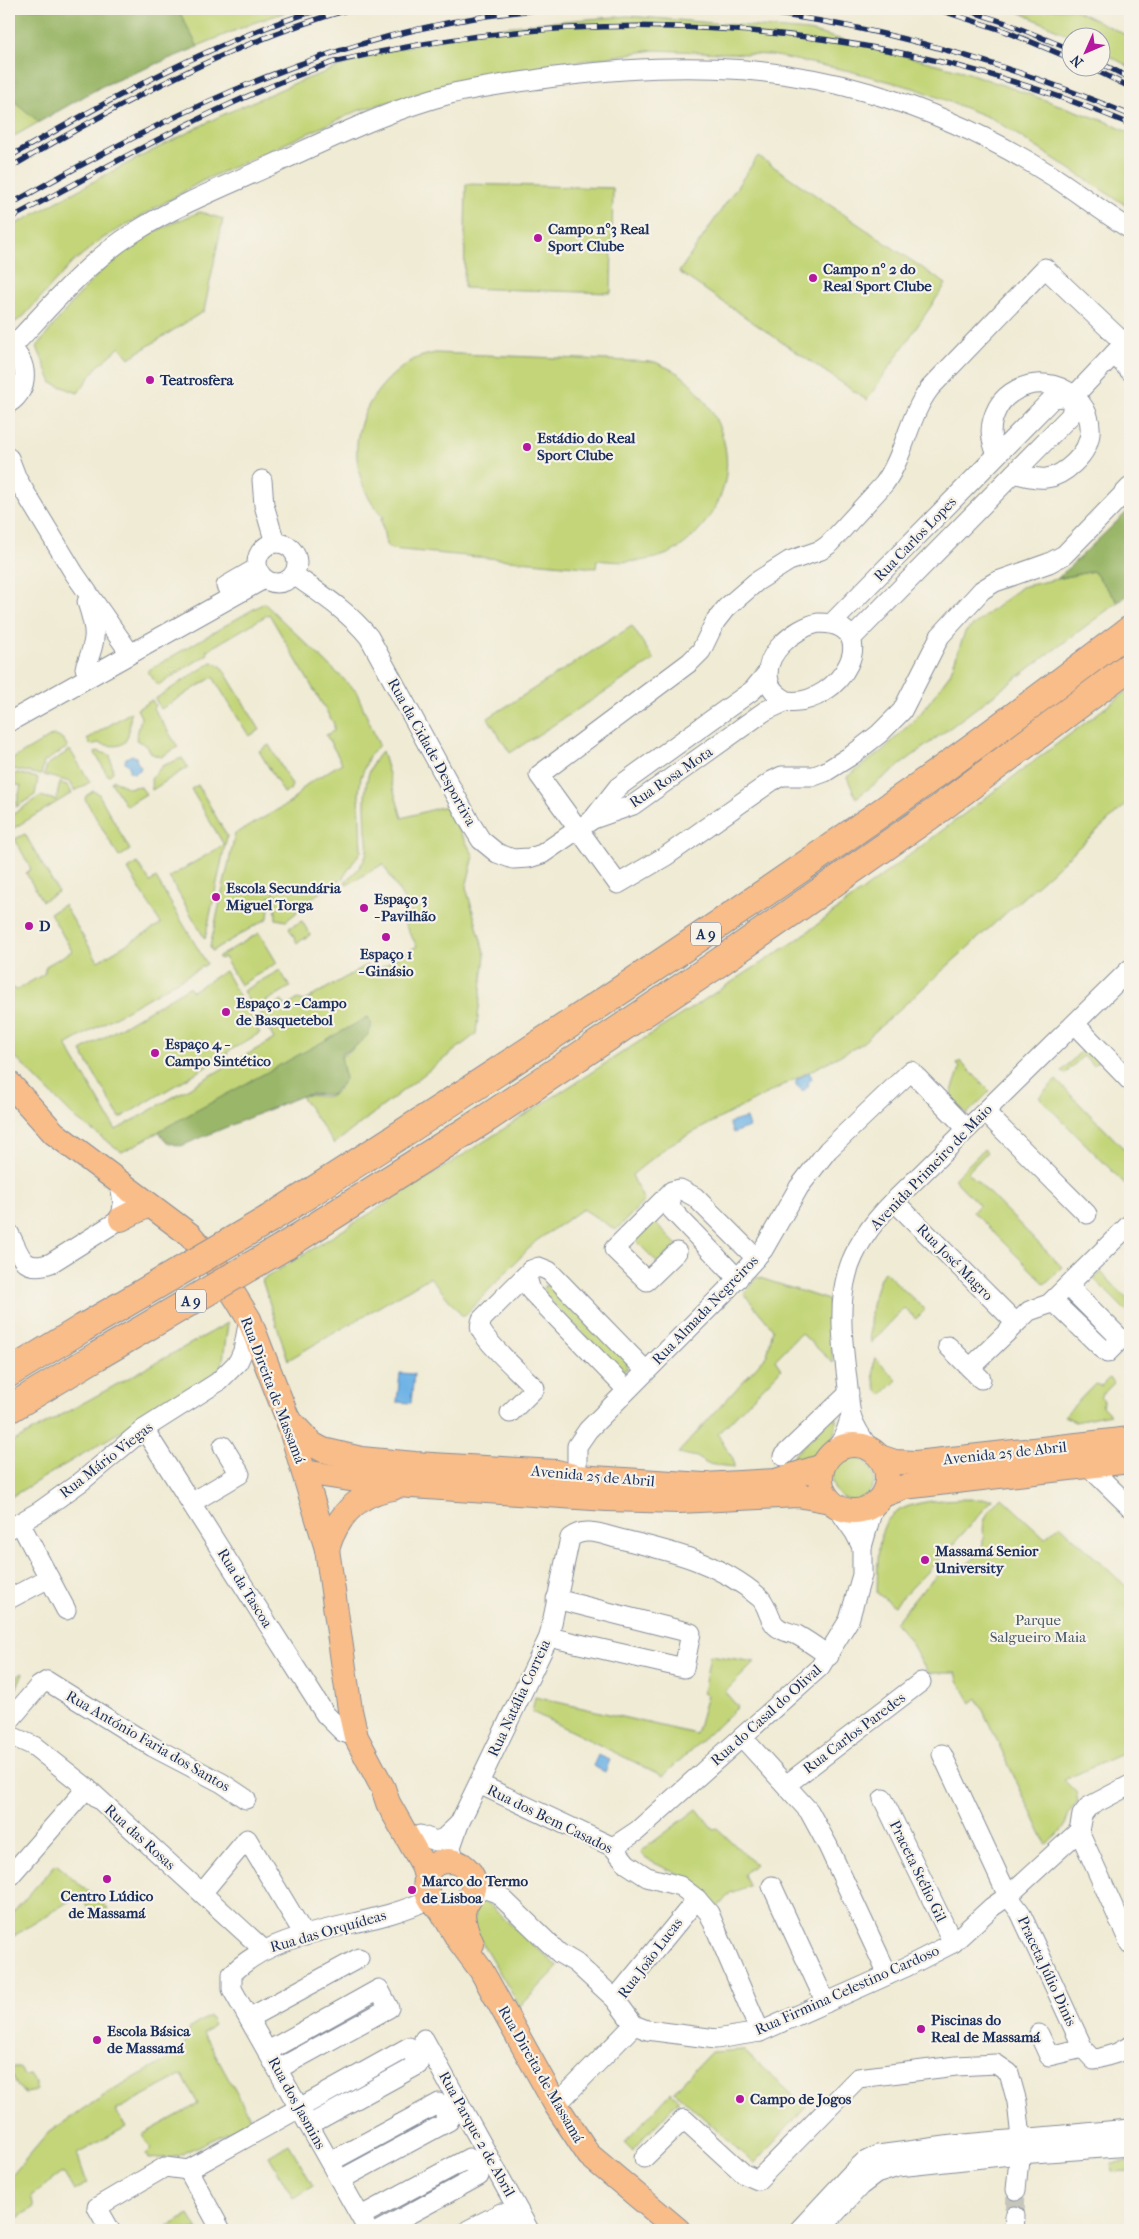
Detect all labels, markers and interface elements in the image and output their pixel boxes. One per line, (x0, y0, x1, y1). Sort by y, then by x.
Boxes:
north arrow (1062, 28, 1112, 78)
text: N (1067, 51, 1087, 71)
place label: Campo nº3 Real Sport Clube (548, 220, 650, 255)
marker: Campo nº3 Real Sport Clube (532, 232, 544, 244)
place label: Campo nº 2 do Real Sport Clube (823, 260, 932, 295)
marker: Campo nº 2 do Real Sport Clube (807, 272, 819, 284)
place label: Teatrosfera (159, 371, 235, 389)
marker: Teatrosfera (144, 374, 156, 386)
place label: Estádio do Real Sport Clube (537, 429, 636, 464)
marker: Estádio do Real Sport Clube (521, 441, 533, 453)
street label: Rua Carlos Lopes (870, 493, 960, 585)
street label: Rua da Cidade Desportiva (384, 675, 481, 830)
street label: Rua Rosa Mota (626, 742, 717, 811)
place label: Escola Secundária Miguel Torga (225, 879, 342, 914)
place label: Espaço 3 - Pavilhão (374, 890, 436, 925)
marker: Escola Secundária Miguel Torga (210, 891, 222, 903)
marker: Espaço 3 - Pavilhão (358, 902, 370, 914)
place label: D (39, 917, 51, 935)
marker: D (23, 920, 35, 932)
road number: A 9 (691, 922, 721, 946)
marker: Espaço 1 - Ginásio (380, 931, 392, 943)
place label: Espaço 1 - Ginásio (358, 945, 414, 980)
place label: Espaço 2 - Campo de Basquetebol (236, 994, 347, 1029)
marker: Espaço 2 - Campo de Basquetebol (220, 1006, 232, 1018)
place label: Espaço 4 - Campo Sintético (165, 1035, 271, 1070)
marker: Espaço 4 - Campo Sintético (149, 1047, 161, 1059)
street label: Avenida Primeiro de Maio (865, 1100, 996, 1234)
street label: Rua José Magro (913, 1220, 997, 1304)
street label: Rua Almada Negreiros (648, 1251, 762, 1368)
road number: A 9 (176, 1290, 206, 1312)
street label: Rua Direita de Massamá (237, 1314, 310, 1467)
street label: Rua Mário Viegas (56, 1418, 157, 1502)
street label: Avenida 25 de Abril (941, 1438, 1068, 1469)
street label: Avenida 25 de Abril (529, 1462, 656, 1490)
place label: Massamá Senior University (934, 1542, 1039, 1577)
street label: Rua da Tascoa (214, 1545, 277, 1632)
marker: Massamá Senior University (919, 1554, 931, 1566)
park label: Parque Salgueiro Maia (990, 1611, 1087, 1646)
street label: Rua Natália Correia (484, 1636, 555, 1760)
street label: Rua do Casal do Olival (707, 1661, 825, 1769)
street label: Rua António Faria dos Santos (63, 1687, 234, 1796)
street label: Rua Carlos Paredes (799, 1688, 909, 1777)
street label: Rua dos Bem Casados (484, 1781, 616, 1857)
street label: Rua das Rosas (101, 1800, 180, 1874)
street label: Praceta Stélio Gil (886, 1817, 950, 1925)
place label: Marco do Termo de Lisboa (421, 1872, 528, 1907)
marker: Centro Lúdico de Massamá (101, 1873, 113, 1885)
marker: Marco do Termo de Lisboa (406, 1884, 418, 1896)
place label: Centro Lúdico de Massamá (61, 1887, 154, 1922)
street label: Rua das Orquídeas (268, 1906, 389, 1956)
street label: Praceta Júlio Dinis (1014, 1913, 1081, 2029)
street label: Rua João Lucas (614, 1914, 687, 2002)
street label: Rua Firmina Celestino Cardoso (752, 1941, 942, 2039)
street label: Rua Direita de Massamá (494, 2002, 588, 2147)
place label: Piscinas do Real de Massamá (931, 2011, 1041, 2046)
place label: Escola Básica de Massamá (107, 2022, 191, 2057)
marker: Piscinas do Real de Massamá (915, 2023, 927, 2035)
marker: Escola Básica de Massamá (91, 2034, 103, 2046)
street label: Rua dos Jasmins (264, 2054, 330, 2153)
street label: Rua Parque 2 de Abril (435, 2068, 519, 2200)
place label: Campo de Jogos (750, 2090, 852, 2108)
marker: Campo de Jogos (734, 2093, 746, 2105)

